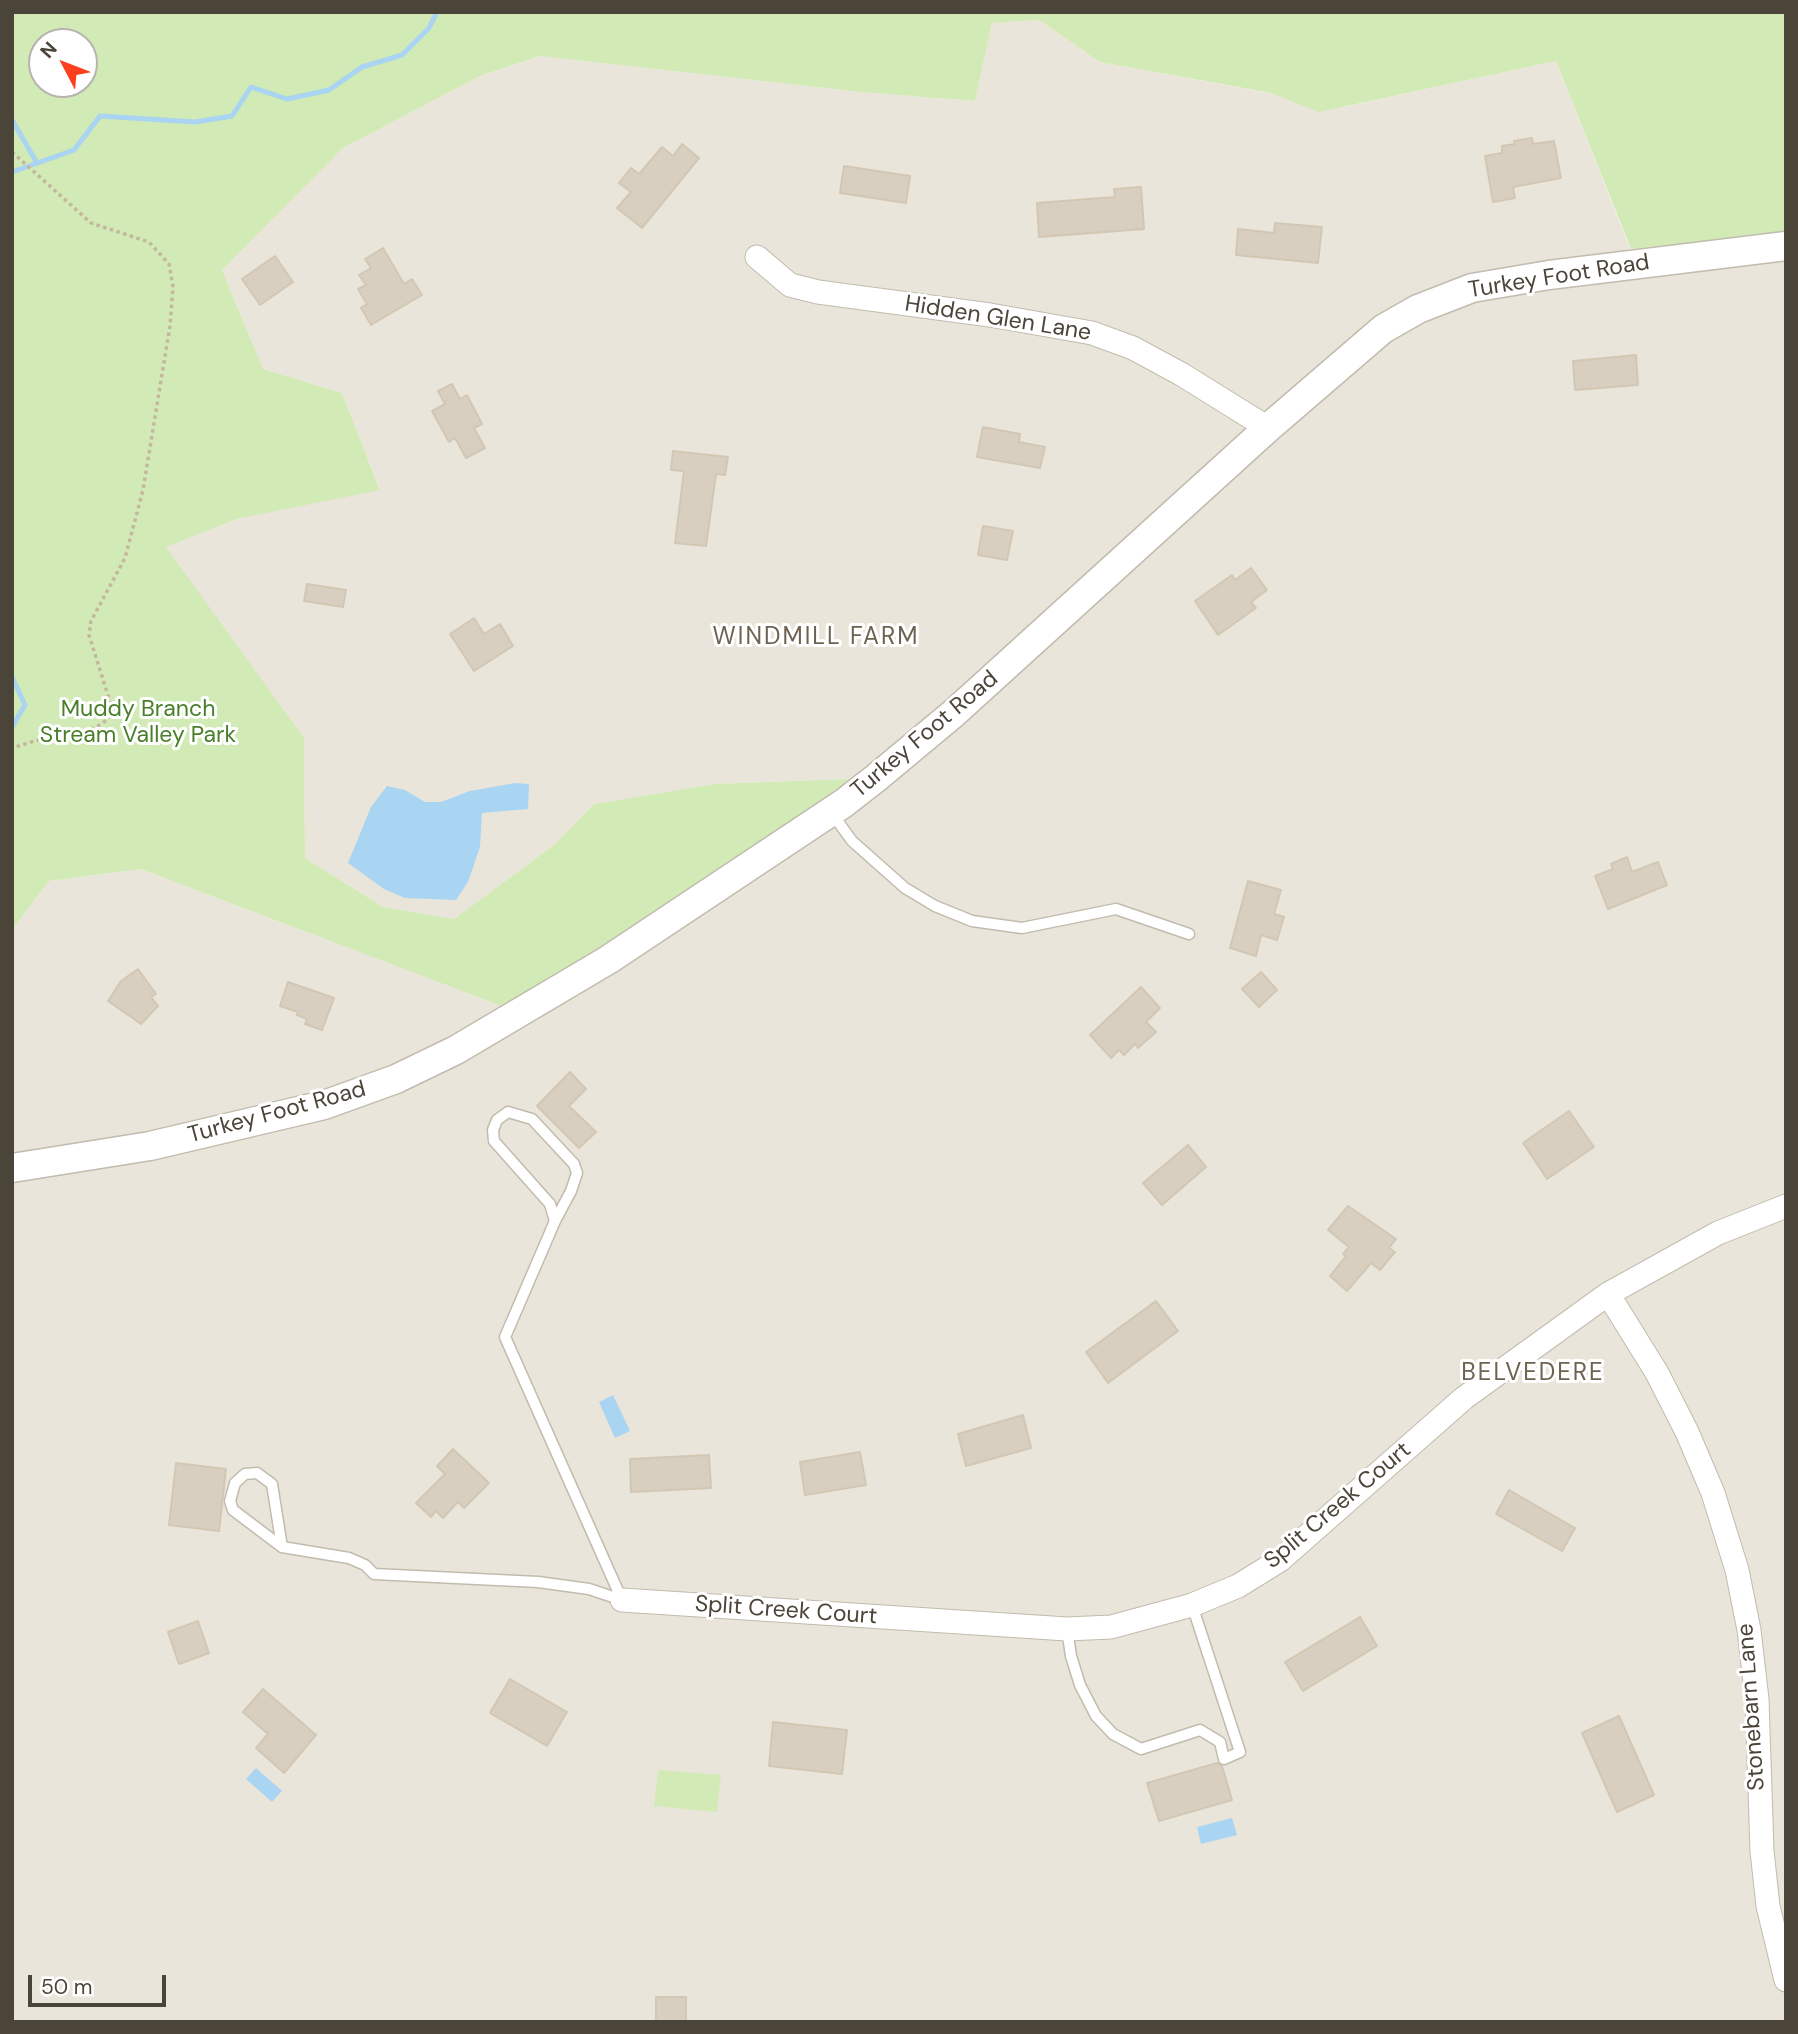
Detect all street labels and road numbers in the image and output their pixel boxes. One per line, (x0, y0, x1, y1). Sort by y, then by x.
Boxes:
street label: Turkey Foot Road (1466, 249, 1652, 305)
street label: Hidden Glen Lane (903, 291, 1093, 347)
street label: Turkey Foot Road (846, 666, 1004, 804)
street label: Turkey Foot Road (185, 1076, 369, 1150)
street label: Split Creek Court (1259, 1437, 1417, 1575)
street label: Split Creek Court (694, 1591, 878, 1631)
street label: Stonebarn Lane (1732, 1622, 1772, 1792)

